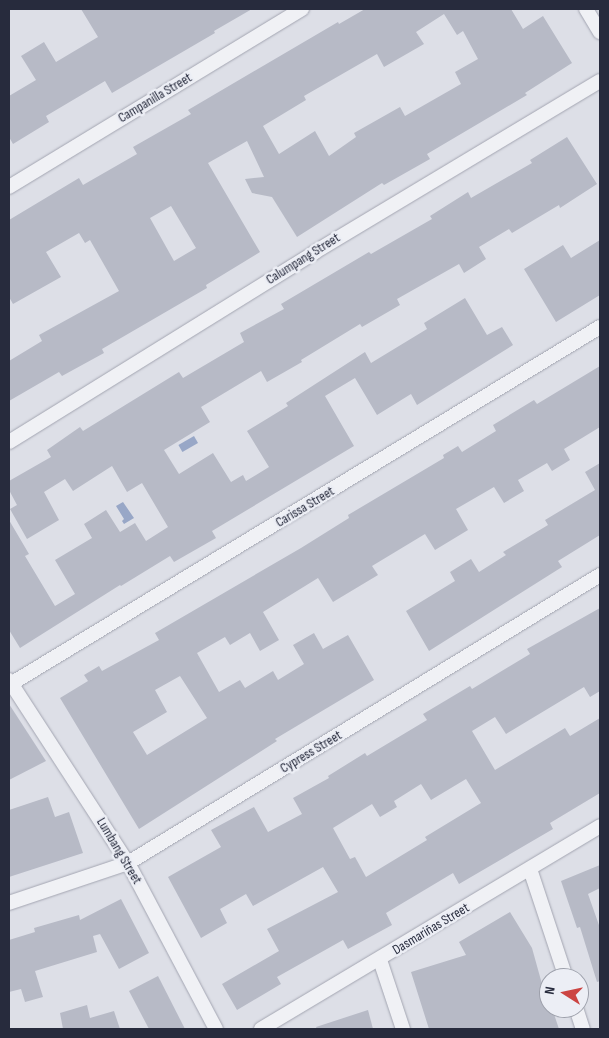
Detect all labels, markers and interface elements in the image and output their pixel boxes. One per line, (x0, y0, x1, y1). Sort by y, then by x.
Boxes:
street label: Campanilla Street (115, 69, 195, 127)
street label: Calumpang Street (263, 230, 343, 288)
street label: Carissa Street (273, 483, 337, 531)
street label: Cypress Street (277, 727, 345, 777)
street label: Lumbang Street (93, 815, 145, 887)
street label: Dasmariñas Street (390, 900, 472, 958)
north arrow (539, 968, 589, 1018)
text: N (541, 985, 559, 996)

